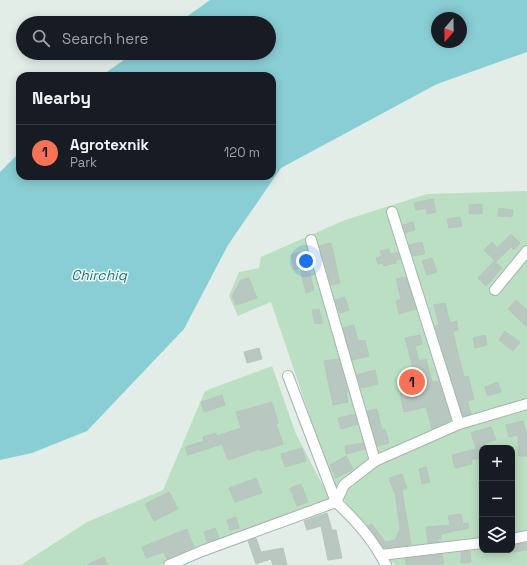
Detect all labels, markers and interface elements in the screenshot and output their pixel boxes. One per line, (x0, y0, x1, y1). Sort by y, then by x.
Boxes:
north arrow (431, 12, 467, 48)
search box (16, 16, 276, 60)
icon: search (30, 27, 52, 49)
text: Search here (62, 29, 148, 48)
text: Nearby (32, 87, 91, 109)
text: Agrotexnik (70, 135, 149, 154)
text: 1 (42, 144, 48, 161)
text: 120 m (224, 144, 260, 161)
text: Park (70, 154, 97, 171)
your location (296, 251, 316, 271)
water label: Chirchiq (71, 266, 128, 284)
pin: 1 (399, 367, 425, 397)
map controls (479, 445, 515, 553)
button: + (479, 445, 515, 481)
button: − (479, 481, 515, 517)
button: layers (479, 517, 515, 553)

